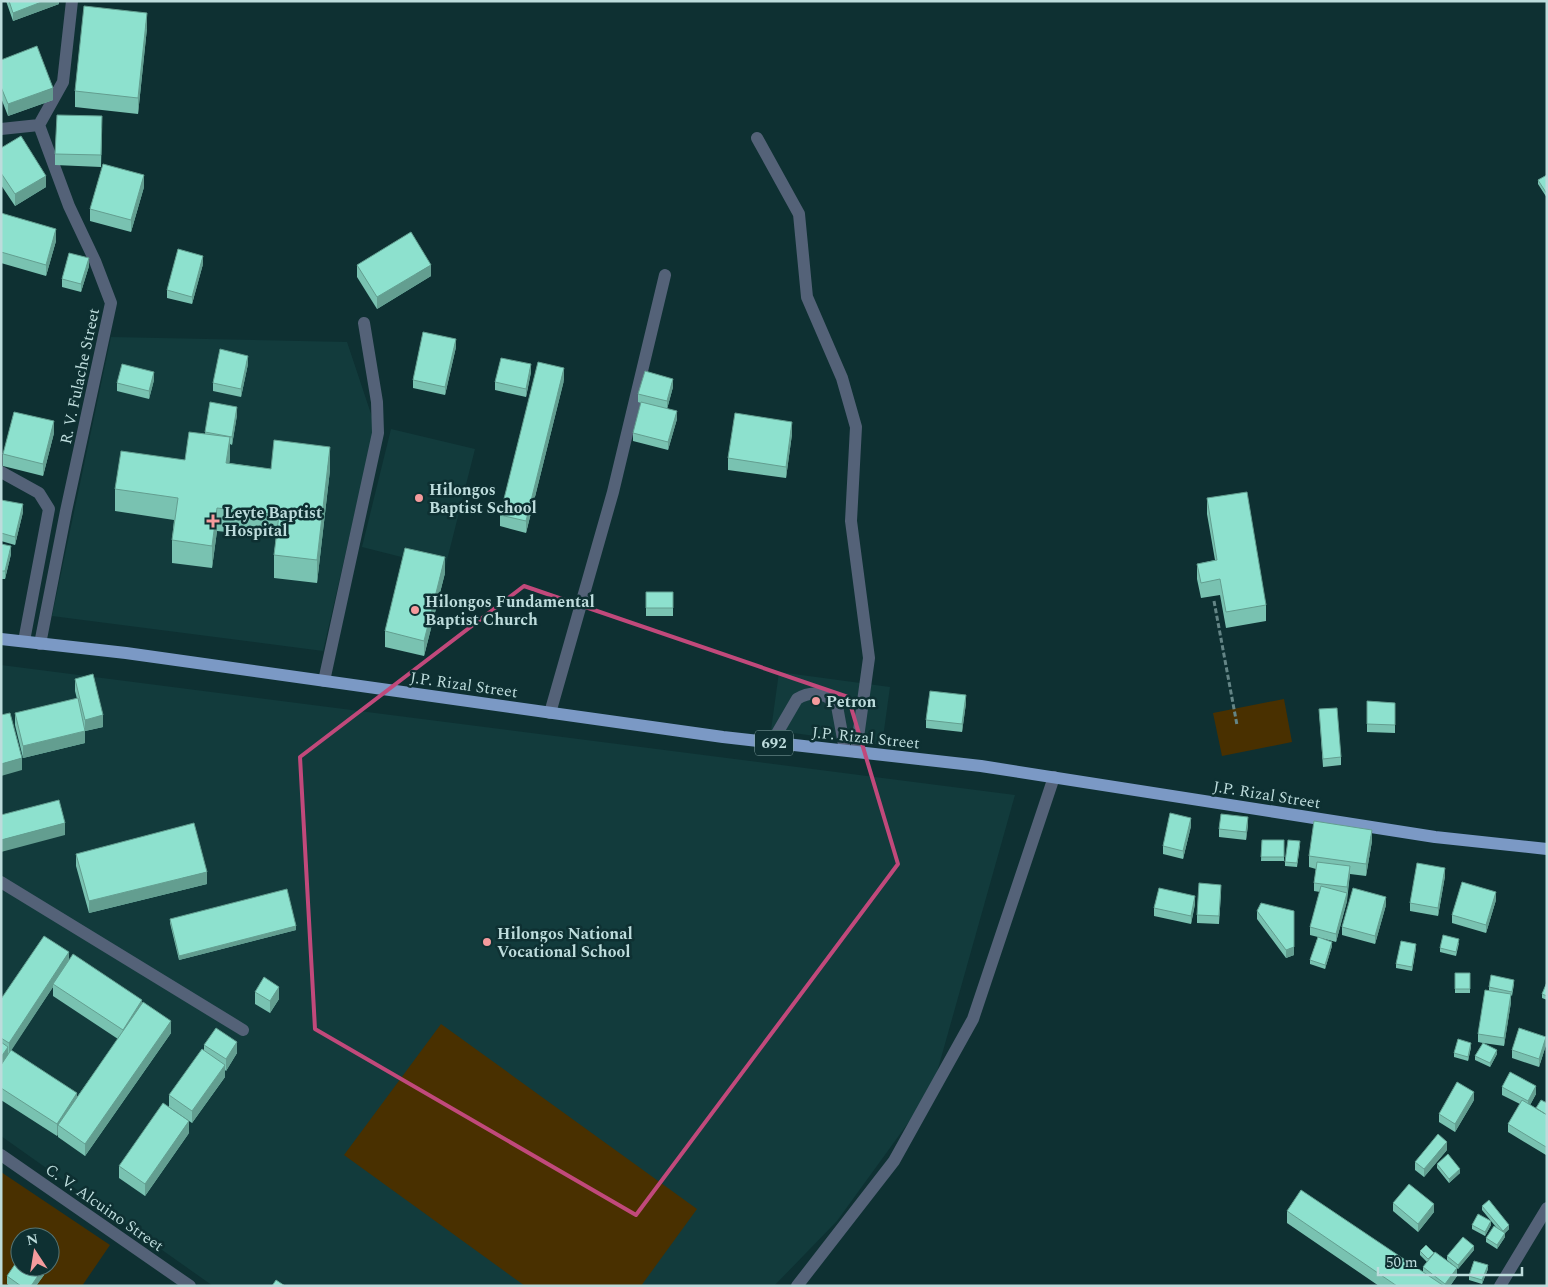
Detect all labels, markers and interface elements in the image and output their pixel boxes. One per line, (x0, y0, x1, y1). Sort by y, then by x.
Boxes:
street label: R. V. Fulache Street (54, 306, 106, 447)
place label: Hilongos Baptist School (429, 478, 537, 520)
marker: Hilongos Baptist School (413, 492, 425, 504)
place label: Leyte Baptist Hospital (224, 501, 322, 543)
marker: Leyte Baptist Hospital (206, 514, 220, 528)
place label: Hilongos Fundamental Baptist Church (425, 590, 595, 632)
marker: Hilongos Fundamental Baptist Church (409, 604, 421, 616)
street label: J.P. Rizal Street (409, 666, 519, 704)
place label: Petron (826, 690, 876, 714)
marker: Petron (810, 695, 822, 707)
street label: J.P. Rizal Street (811, 720, 921, 756)
road number: 692 (755, 730, 793, 756)
street label: J.P. Rizal Street (1212, 775, 1323, 815)
place label: Hilongos National Vocational School (497, 922, 633, 964)
marker: Hilongos National Vocational School (481, 936, 493, 948)
street label: C. V. Alcuino Street (40, 1158, 169, 1258)
north arrow (10, 1227, 60, 1277)
text: N (25, 1228, 40, 1251)
scale bar (1378, 1244, 1522, 1276)
text: 50 m (1386, 1251, 1418, 1274)

